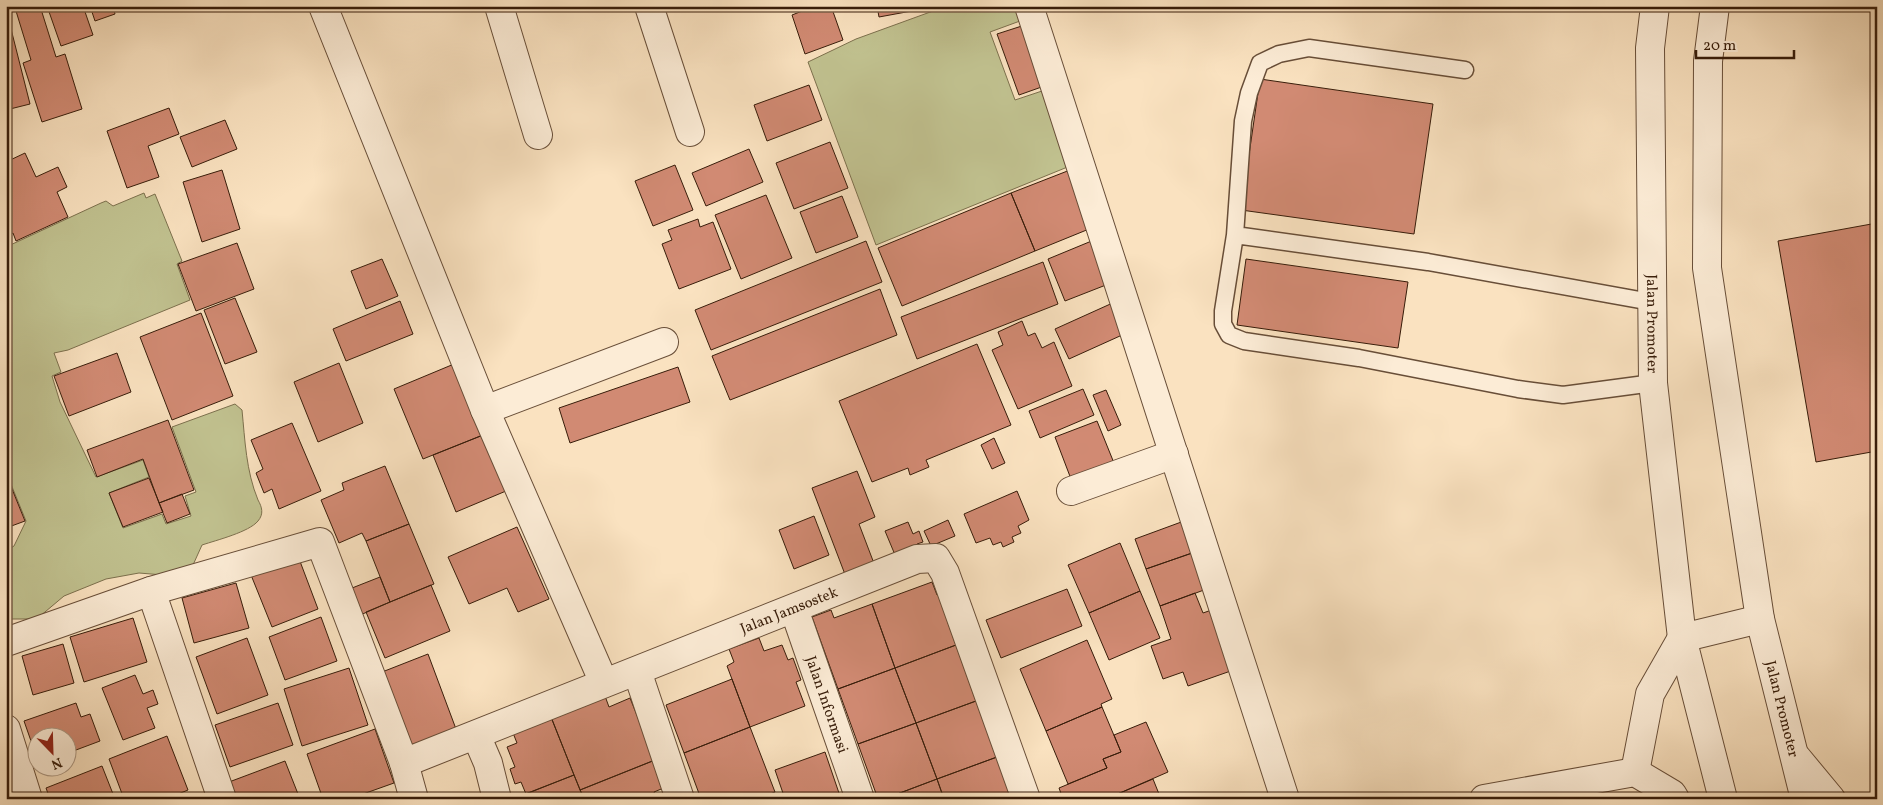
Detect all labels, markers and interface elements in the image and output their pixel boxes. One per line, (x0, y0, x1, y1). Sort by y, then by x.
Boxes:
scale bar (1696, 28, 1793, 60)
text: 20 m (1703, 36, 1736, 57)
street label: Jalan Promoter (1640, 274, 1662, 373)
street label: Jalan Jamsostek (737, 583, 841, 640)
street label: Jalan Informasi (799, 653, 852, 756)
street label: Jalan Promoter (1759, 659, 1803, 760)
north arrow (28, 728, 78, 778)
text: N (48, 752, 65, 773)

